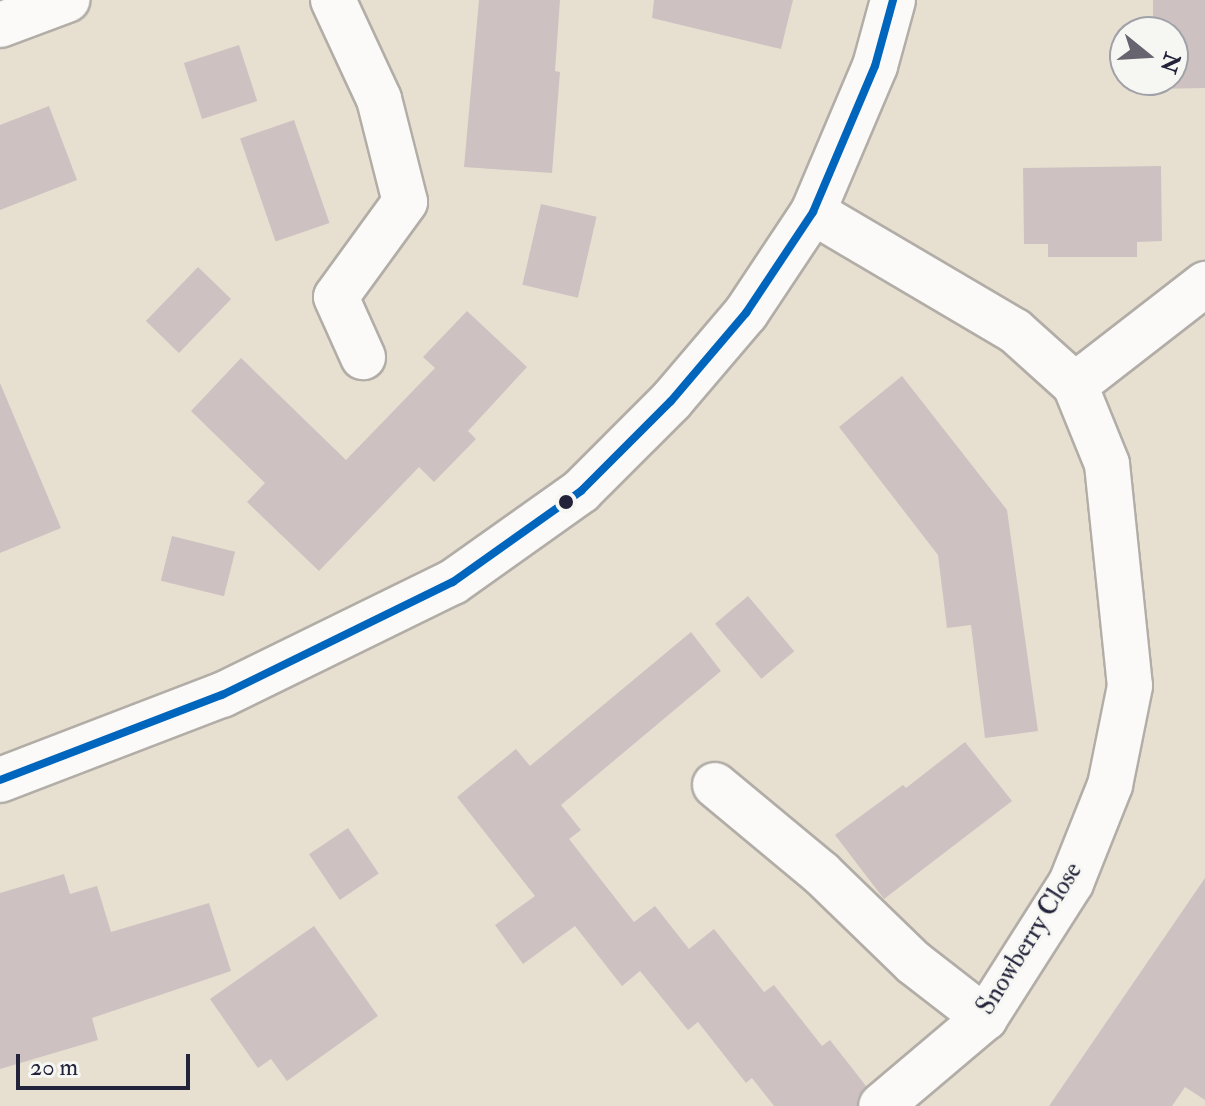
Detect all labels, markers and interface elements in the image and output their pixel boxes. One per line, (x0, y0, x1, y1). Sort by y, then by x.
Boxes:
north arrow (1109, 16, 1189, 96)
text: N (1154, 49, 1186, 76)
unlabelled marker (558, 494, 574, 510)
street label: Snowberry Close (971, 857, 1089, 1021)
scale bar (20, 1038, 194, 1088)
text: 20 m (30, 1052, 78, 1083)

